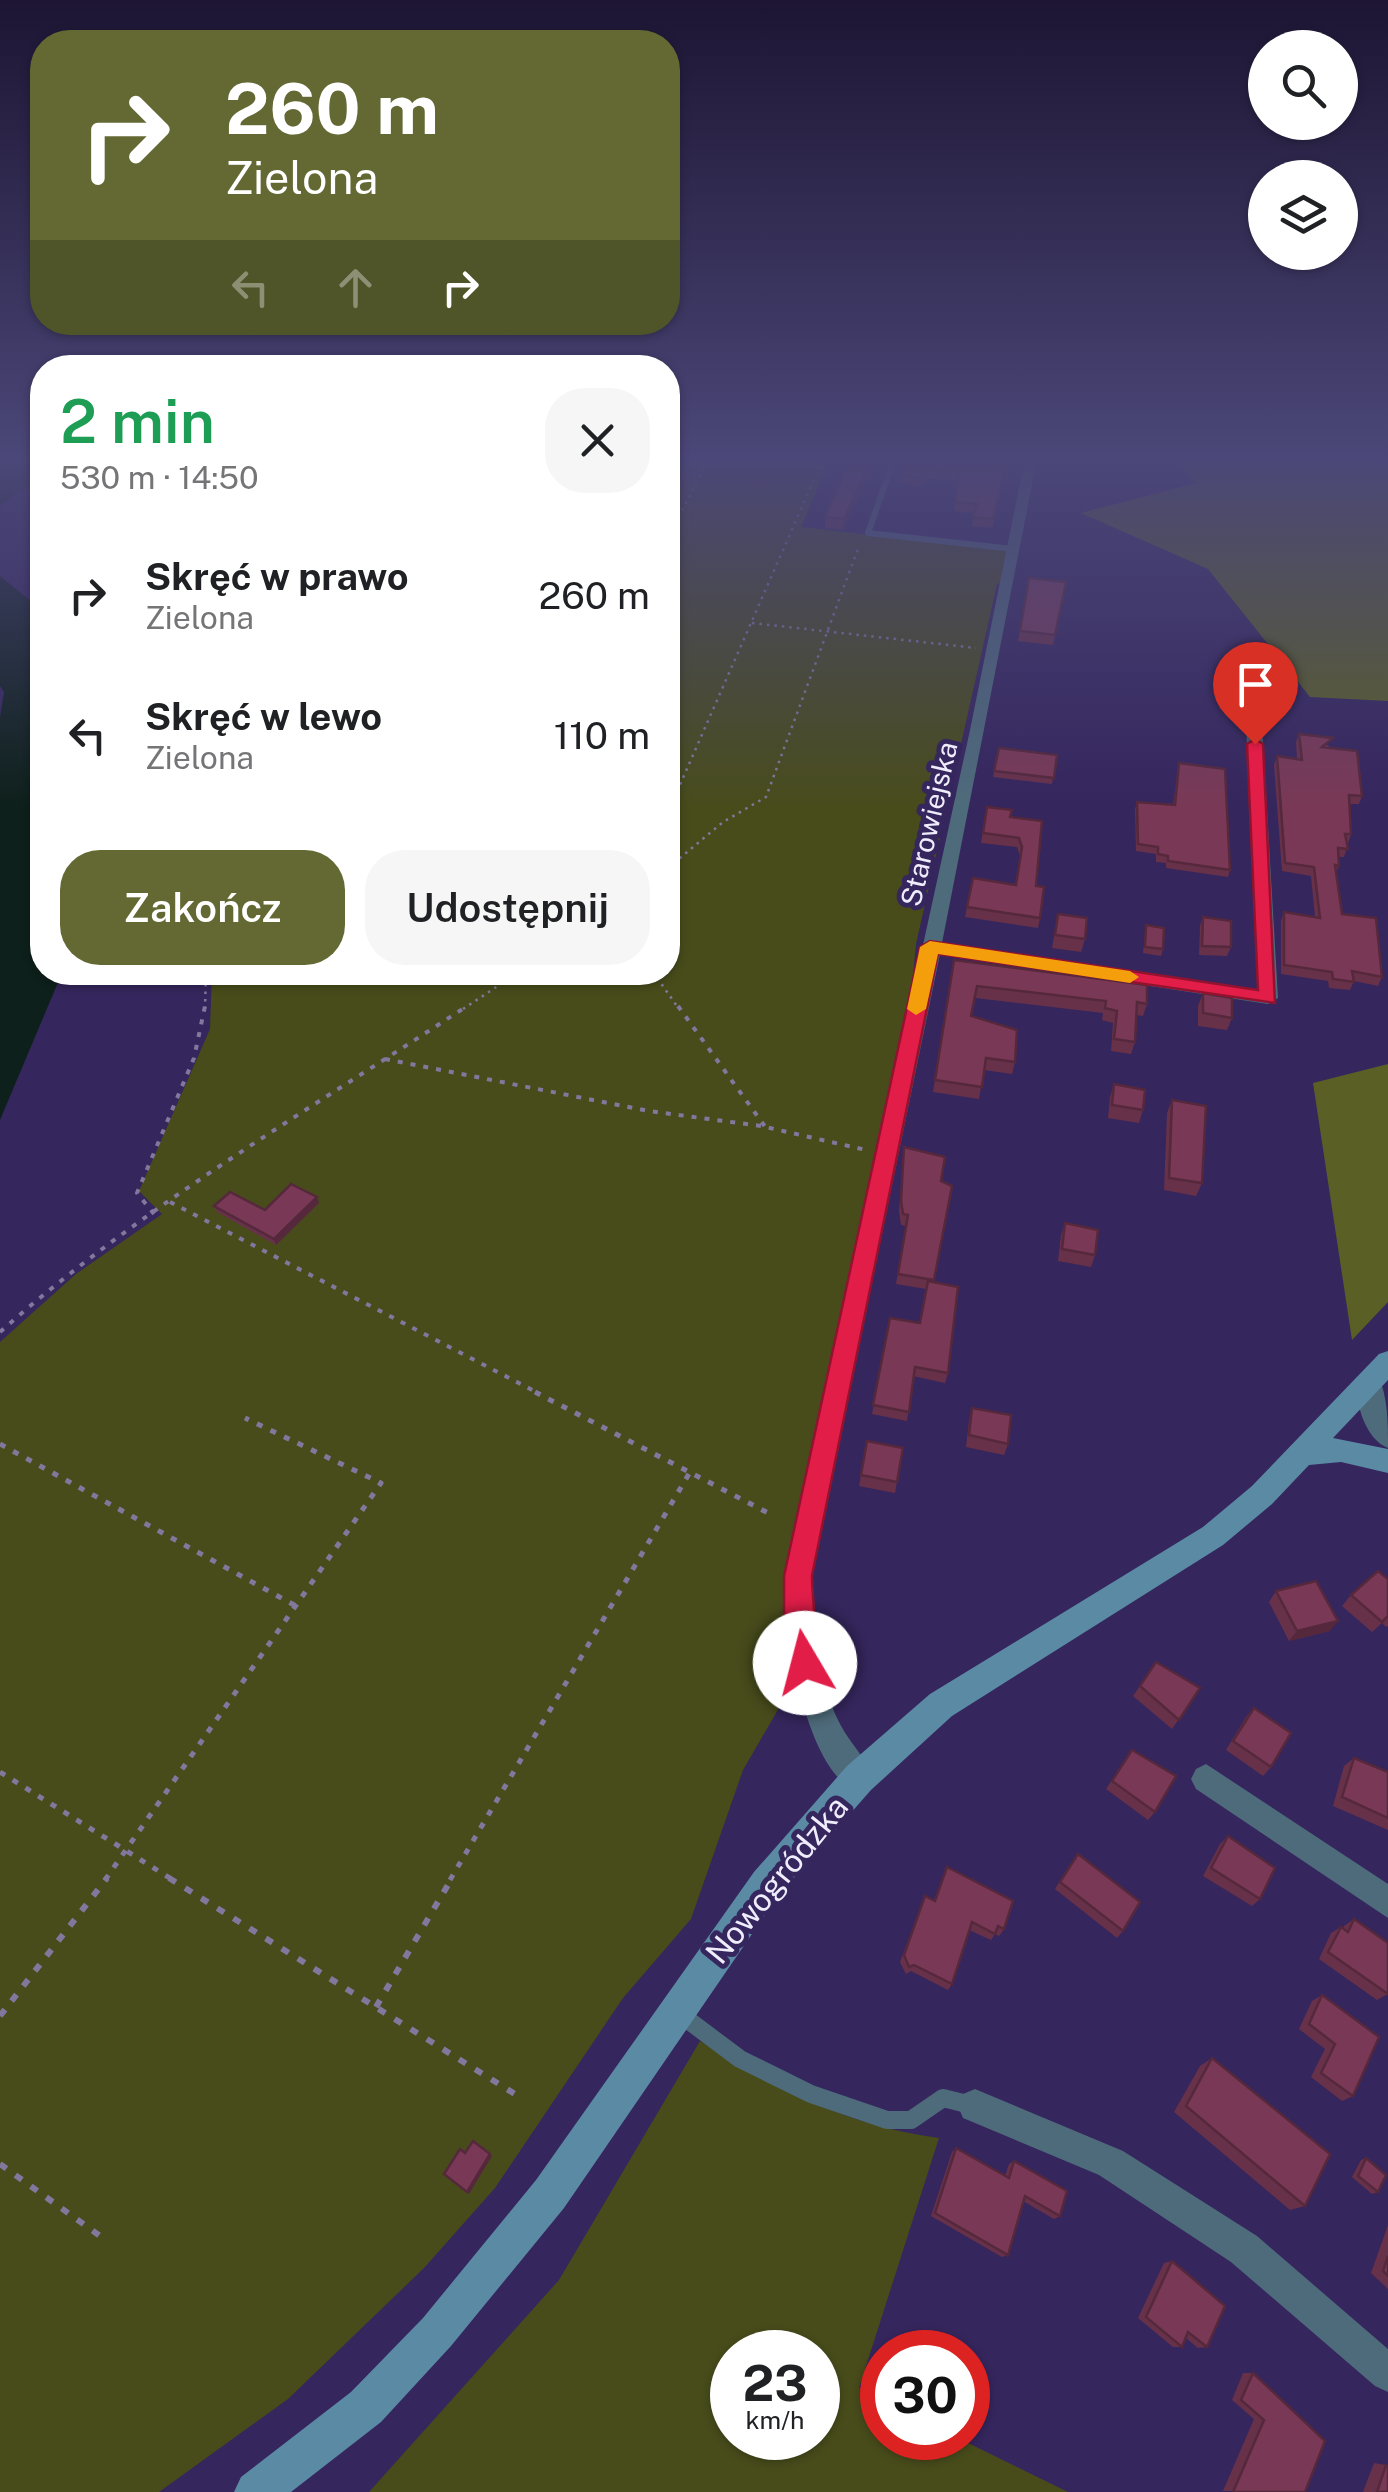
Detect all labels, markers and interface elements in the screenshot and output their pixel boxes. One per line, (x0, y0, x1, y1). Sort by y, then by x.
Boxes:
map controls (1248, 30, 1358, 270)
button: search (1248, 30, 1358, 140)
text: 260 m (225, 67, 439, 150)
icon: right (60, 70, 190, 200)
text: Zielona (225, 151, 378, 204)
button: layers (1248, 160, 1358, 270)
icon: left (223, 260, 278, 315)
icon: ahead (328, 260, 383, 315)
icon: right (433, 260, 488, 315)
text: 2 min (60, 386, 215, 457)
button: close (545, 388, 650, 493)
text: 530 m · 14:50 (60, 459, 259, 496)
text: Skręć w prawo (145, 554, 409, 599)
icon: right (60, 568, 115, 623)
text: 260 m (539, 573, 650, 618)
text: Zielona (145, 599, 254, 636)
pin (1213, 642, 1298, 745)
icon: arrive (1228, 657, 1283, 712)
text: Skręć w lewo (145, 694, 382, 739)
icon: left (60, 708, 115, 763)
text: 110 m (554, 713, 650, 758)
street label: Starowiejska (894, 738, 963, 909)
text: Zielona (145, 739, 254, 776)
button: Zakończ (60, 850, 345, 965)
button: Udostępnij (365, 850, 650, 965)
position arrow (753, 1611, 857, 1715)
street label: Nowogródzka (698, 1789, 855, 1971)
speed limit sign: 30 (860, 2330, 990, 2460)
text: 23 (742, 2353, 808, 2412)
text: km/h (746, 2405, 804, 2435)

